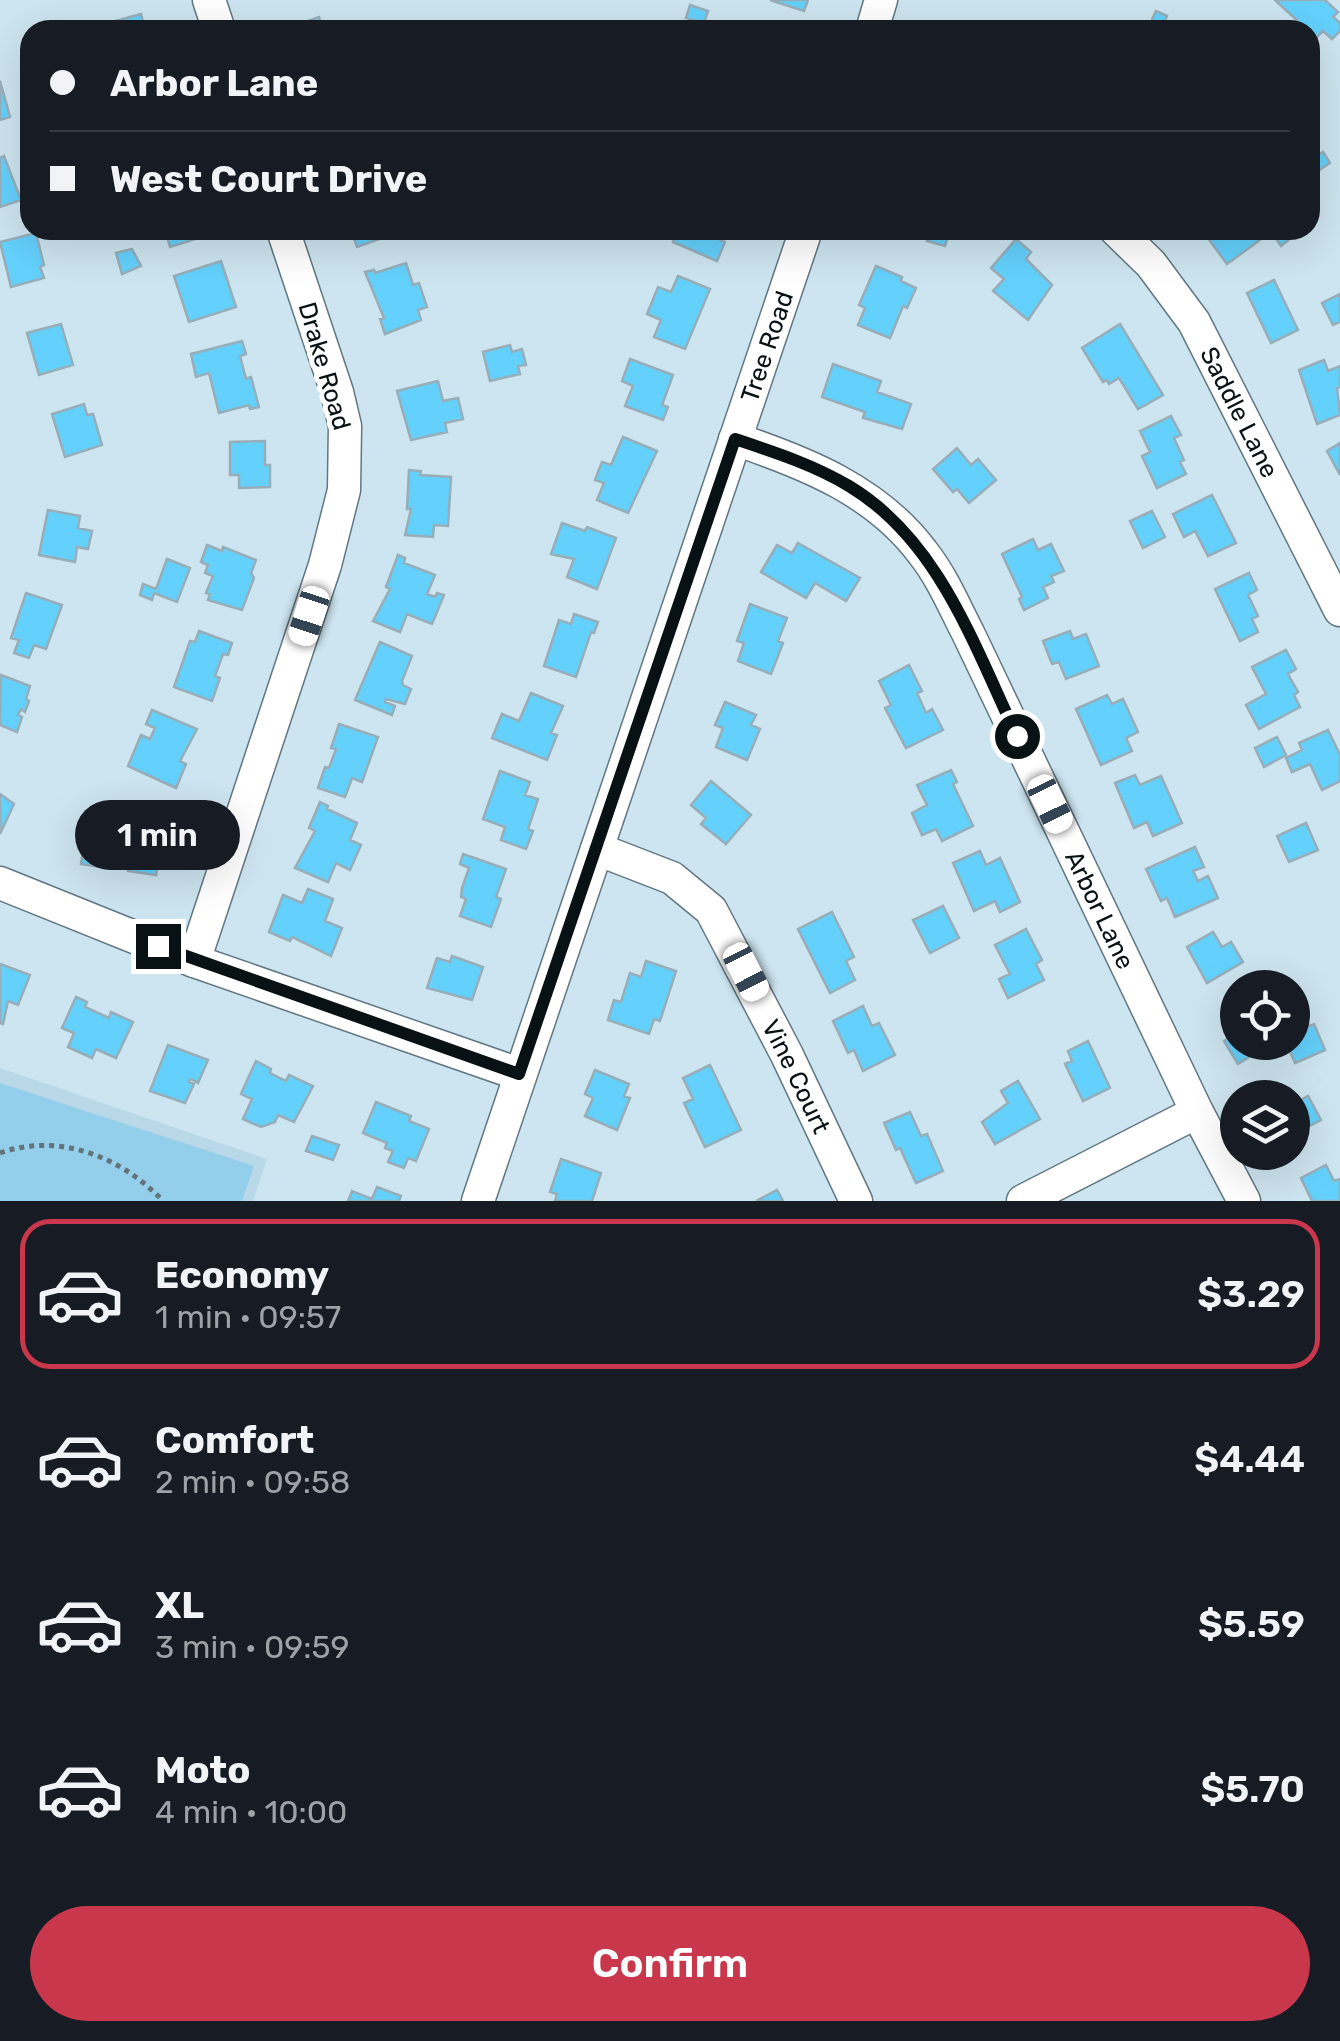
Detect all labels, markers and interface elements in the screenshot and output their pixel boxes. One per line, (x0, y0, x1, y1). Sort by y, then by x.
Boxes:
text: Arbor Lane (110, 60, 318, 106)
text: West Court Drive (110, 156, 427, 202)
street label: Tree Road (735, 287, 799, 406)
street label: Drake Road (292, 299, 357, 434)
street label: Saddle Lane (1194, 342, 1284, 482)
car (285, 583, 333, 649)
route start (995, 714, 1040, 759)
car (1023, 770, 1077, 838)
callout: 1 min (76, 801, 240, 871)
text: 1 min (117, 816, 198, 854)
street label: Arbor Lane (1059, 846, 1140, 974)
route end (136, 924, 181, 969)
car (719, 938, 773, 1006)
map controls (1220, 970, 1310, 1170)
button: locate (1220, 970, 1310, 1060)
street label: Vine Court (756, 1015, 836, 1138)
button: layers (1220, 1080, 1310, 1170)
icon: car (35, 1249, 125, 1339)
text: Economy (155, 1252, 329, 1298)
text: $3.29 (1197, 1271, 1305, 1317)
text: 1 min · 09:57 (155, 1298, 341, 1336)
icon: car (35, 1414, 125, 1504)
text: Comfort (155, 1417, 314, 1463)
text: $4.44 (1194, 1436, 1305, 1482)
text: 2 min · 09:58 (155, 1463, 350, 1501)
icon: car (35, 1579, 125, 1669)
text: XL (155, 1582, 204, 1628)
text: $5.59 (1198, 1601, 1305, 1647)
text: 3 min · 09:59 (155, 1628, 349, 1666)
icon: car (35, 1744, 125, 1834)
text: Moto (155, 1747, 251, 1793)
text: $5.70 (1200, 1766, 1305, 1812)
text: 4 min · 10:00 (155, 1793, 347, 1831)
button: Confirm (30, 1906, 1310, 2021)

